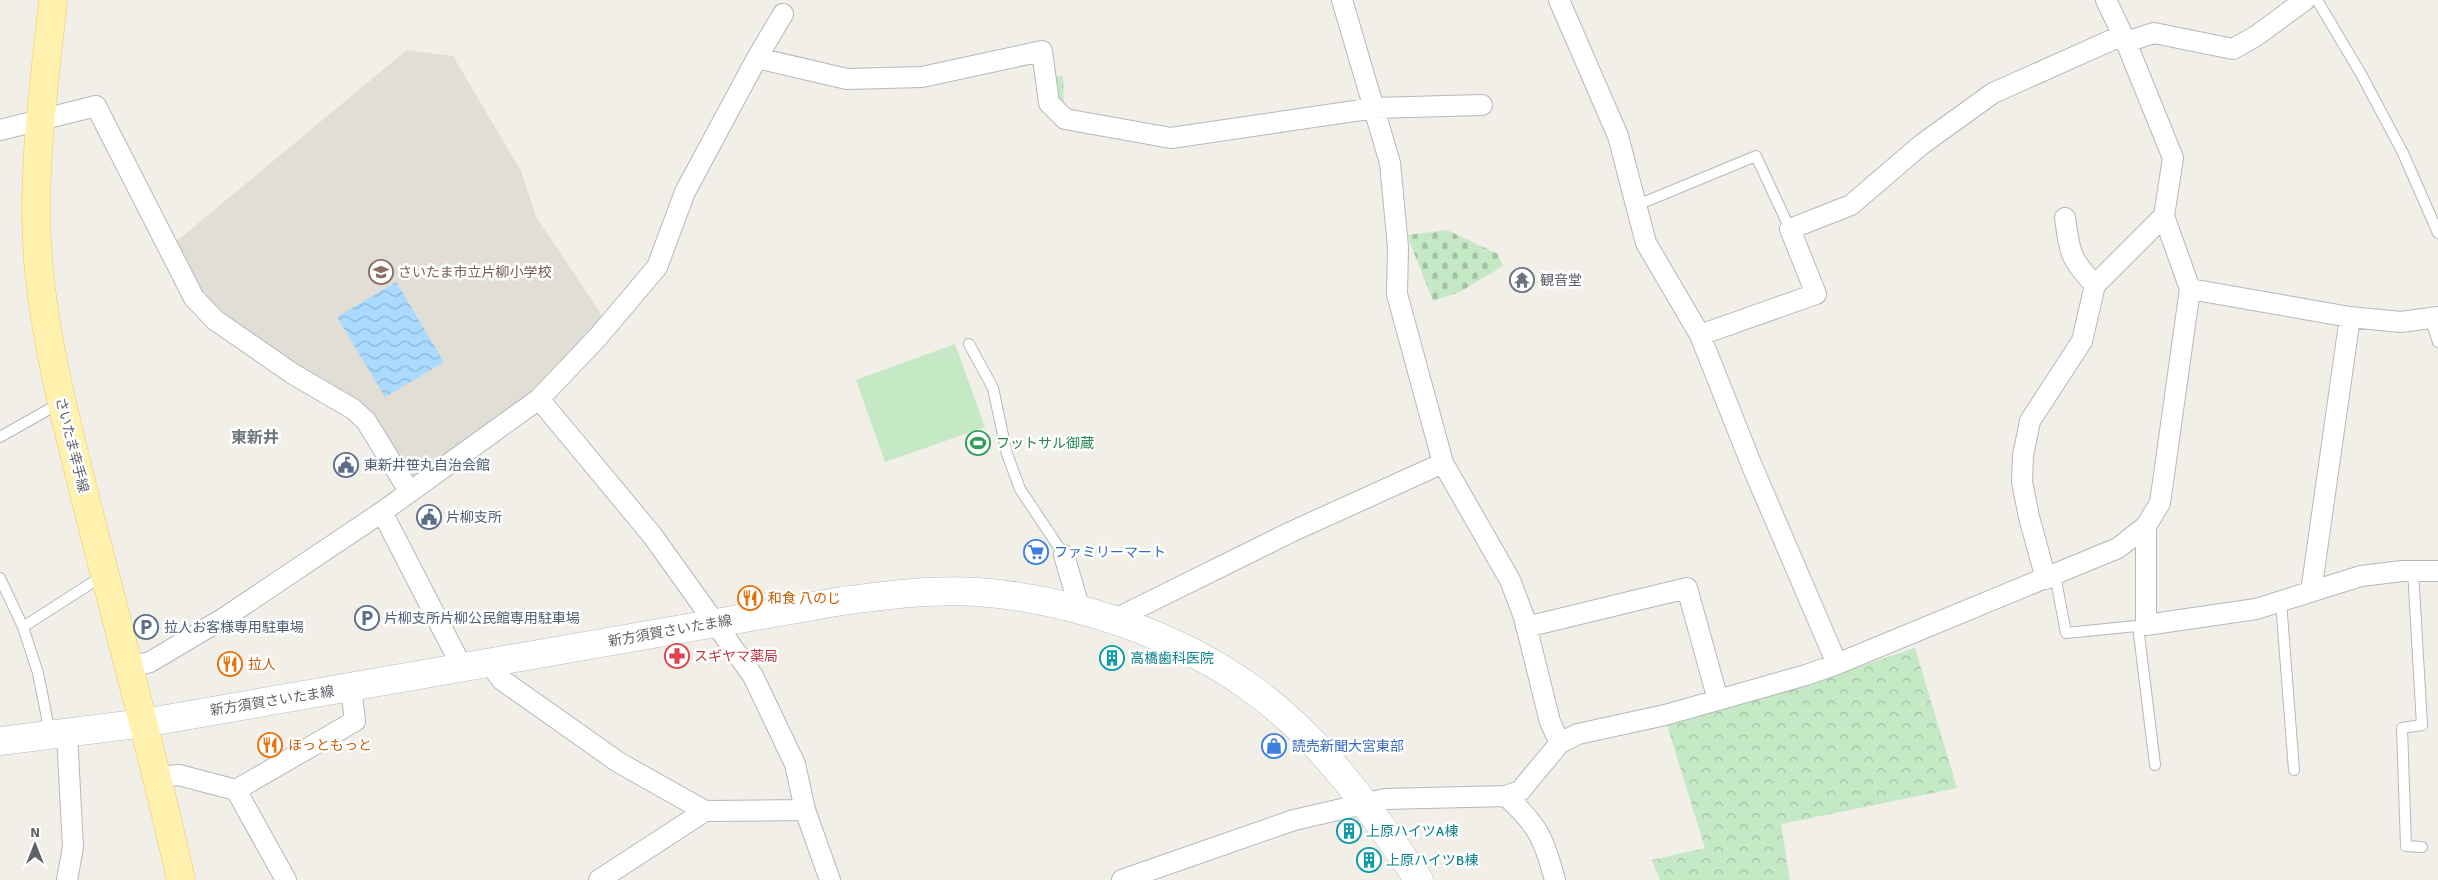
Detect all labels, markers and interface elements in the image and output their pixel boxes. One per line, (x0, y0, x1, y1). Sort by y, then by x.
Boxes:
school or university icon: さいたま市立片柳小学校 (368, 259, 394, 285)
place label: さいたま市立片柳小学校 (398, 264, 552, 281)
temple icon: 観音堂 (1509, 267, 1535, 293)
place label: 観音堂 (1540, 272, 1582, 289)
street label: さいたま幸手線 (52, 396, 92, 494)
district label: 東新井 (231, 428, 279, 448)
sports icon: フットサル御蔵 (965, 430, 991, 456)
place label: フットサル御蔵 (996, 435, 1094, 452)
public building icon: 東新井笹丸自治会館 (333, 452, 359, 478)
place label: 東新井笹丸自治会館 (364, 457, 490, 474)
public building icon: 片柳支所 (416, 504, 442, 530)
place label: 片柳支所 (446, 509, 502, 526)
supermarket icon: ファミリーマート (1023, 539, 1049, 565)
place label: ファミリーマート (1054, 544, 1166, 561)
restaurant icon: 和食 八のじ (737, 585, 763, 611)
place label: 和食 八のじ (768, 590, 841, 607)
parking icon: 片柳支所片柳公民館専用駐車場 (354, 605, 380, 631)
place label: 片柳支所片柳公民館専用駐車場 (384, 610, 580, 627)
street label: 新方須賀さいたま線 (607, 612, 733, 650)
parking icon: 拉人お客様専用駐車場 (133, 614, 159, 640)
place label: 拉人お客様専用駐車場 (164, 619, 304, 636)
pharmacy icon: スギヤマ薬局 (664, 643, 690, 669)
building icon: 高橋歯科医院 (1099, 645, 1125, 671)
place label: スギヤマ薬局 (694, 648, 778, 665)
place label: 高橋歯科医院 (1130, 650, 1214, 667)
restaurant icon: 拉人 (217, 651, 243, 677)
place label: 拉人 (248, 656, 276, 673)
street label: 新方須賀さいたま線 (209, 683, 335, 719)
restaurant icon: ほっともっと (257, 732, 283, 758)
shop icon: 読売新聞大宮東部 (1261, 733, 1287, 759)
place label: ほっともっと (288, 737, 372, 754)
place label: 読売新聞大宮東部 (1292, 738, 1404, 755)
building icon: 上原ハイツA棟 (1336, 818, 1362, 844)
north arrow (10, 820, 60, 870)
place label: 上原ハイツA棟 (1366, 823, 1458, 840)
text: N (30, 824, 40, 841)
building icon: 上原ハイツB棟 (1356, 847, 1382, 873)
place label: 上原ハイツB棟 (1386, 852, 1478, 869)

